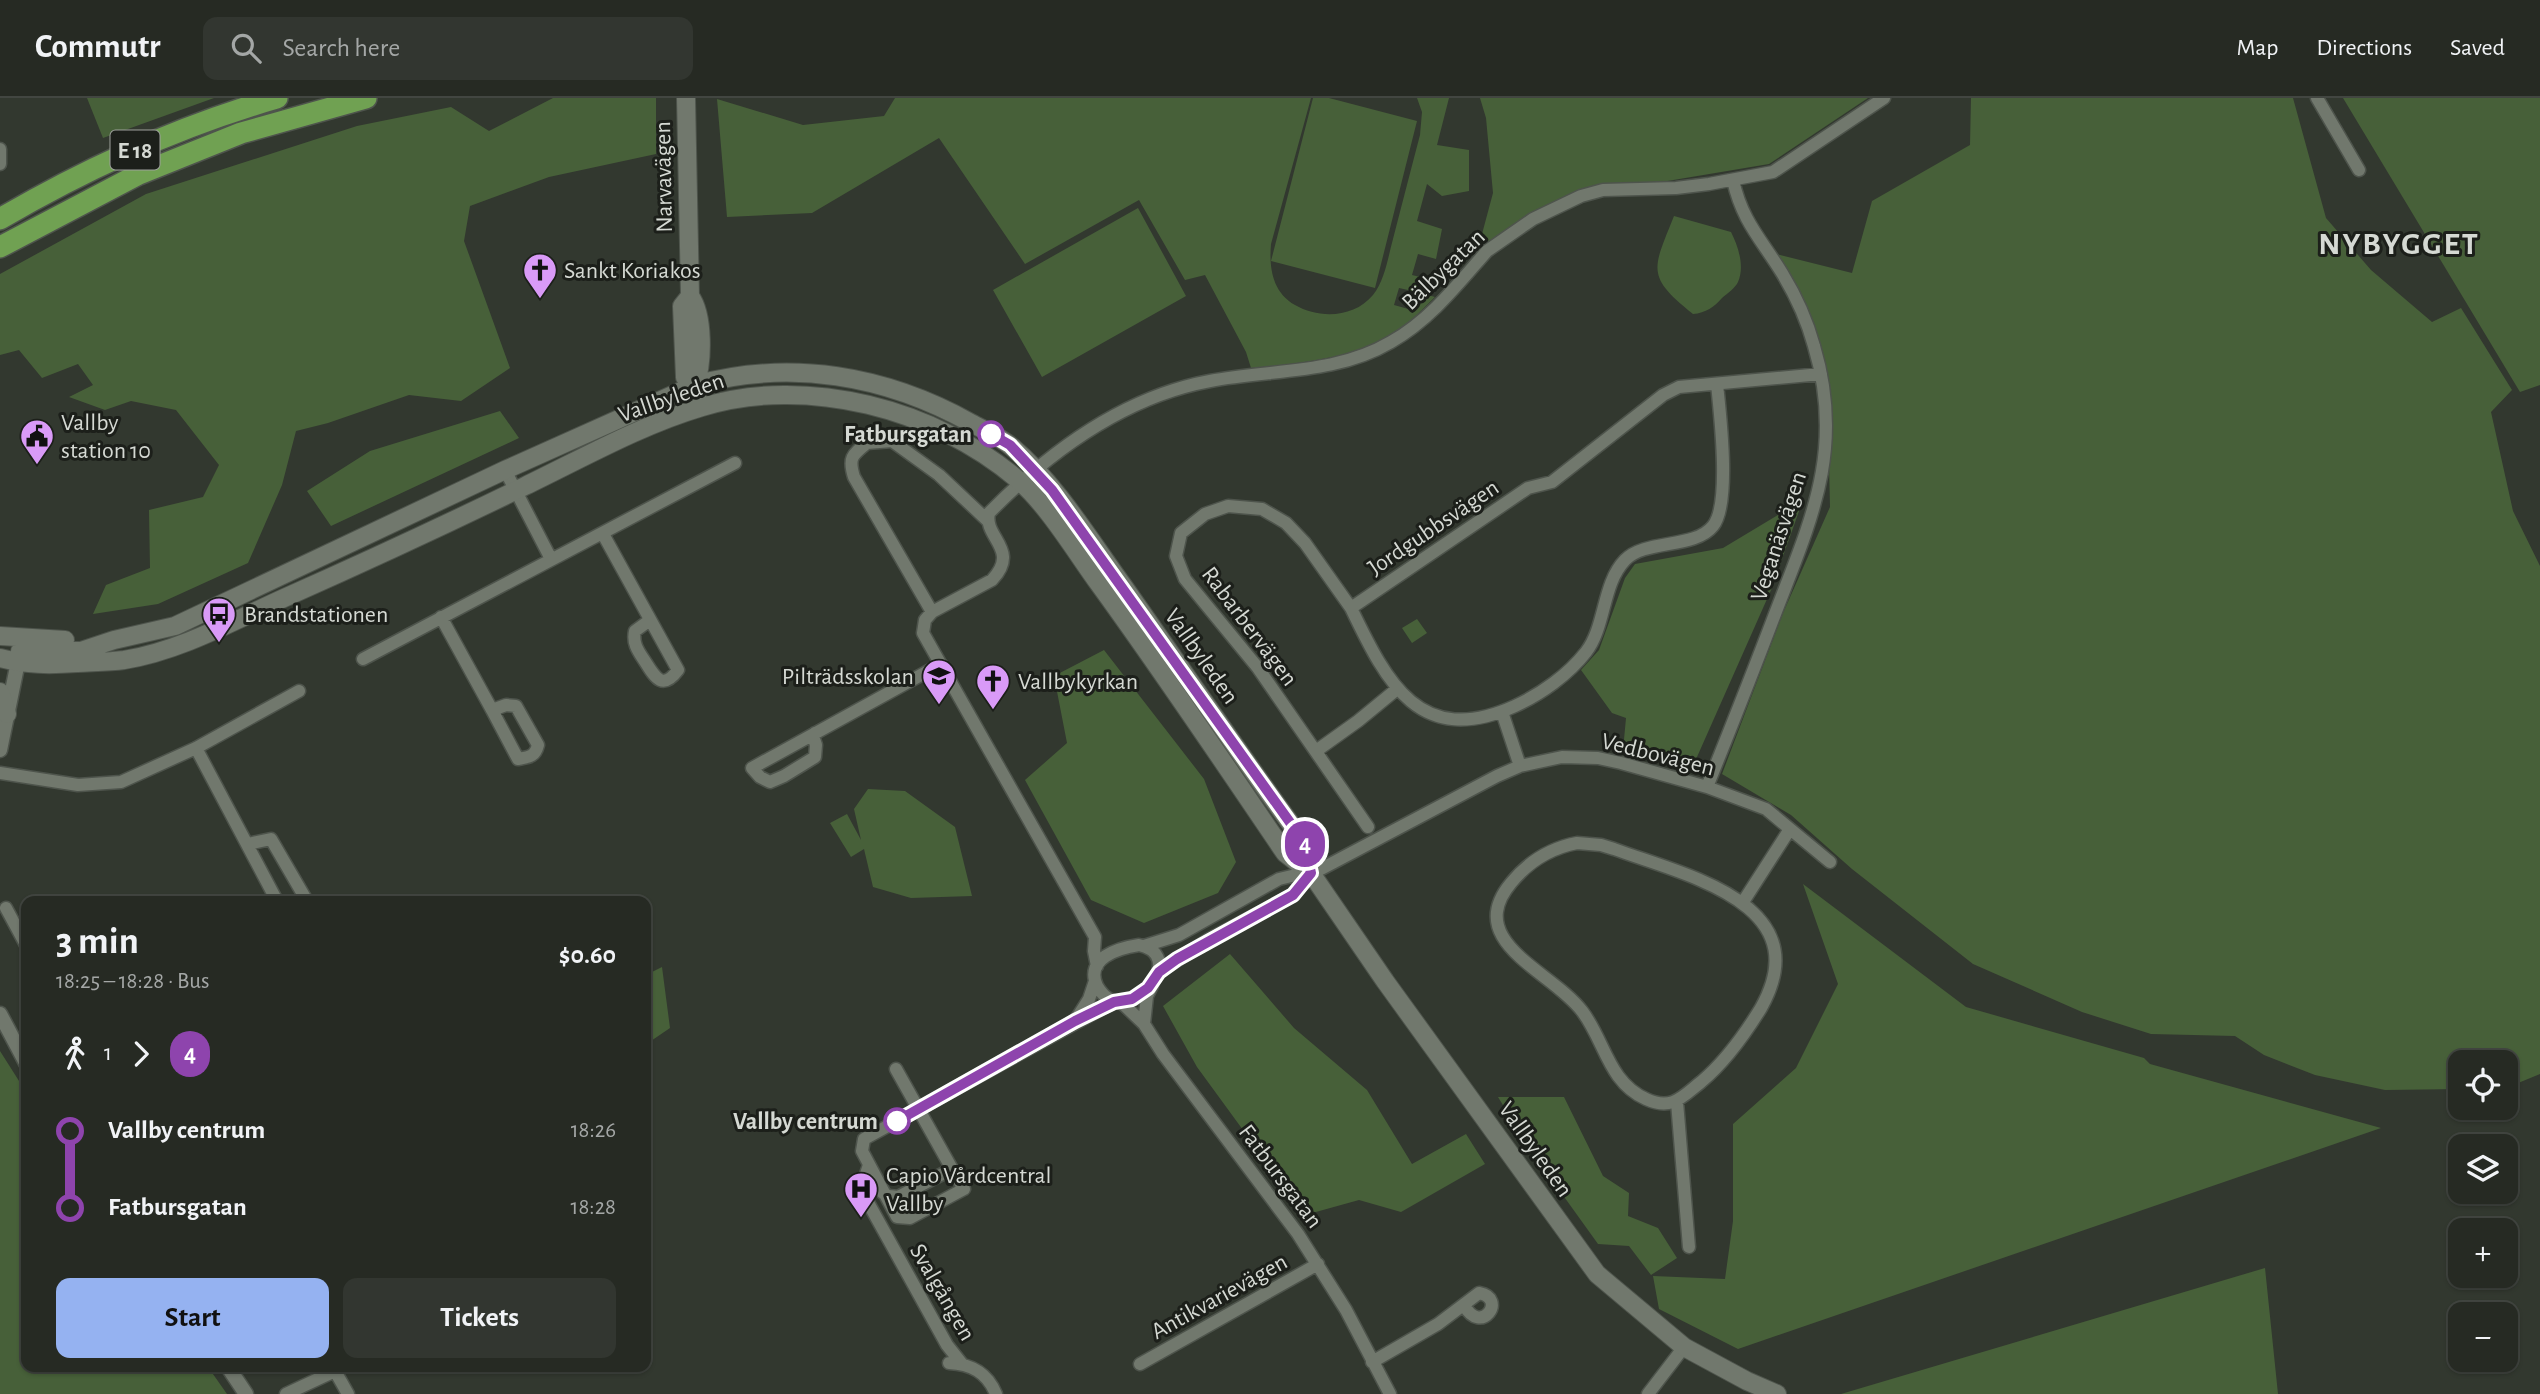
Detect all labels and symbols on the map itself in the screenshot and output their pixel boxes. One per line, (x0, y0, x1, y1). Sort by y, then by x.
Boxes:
street label: Narvavägen (651, 121, 677, 233)
road number: E 18 (110, 130, 160, 170)
street label: Bälbygatan (1398, 225, 1490, 315)
district label: NYBYGGET (2318, 228, 2480, 260)
church icon: Sankt Koriakos (521, 251, 559, 300)
place label: Sankt Koriakos (564, 259, 701, 283)
street label: Vallbyleden (615, 369, 727, 427)
place label: Vallby station 10 (61, 411, 151, 463)
public building icon: Vallby station 10 (18, 417, 56, 466)
marker: Fatbursgatan (978, 421, 1004, 447)
place label: Fatbursgatan (844, 423, 972, 447)
street label: Veganäsvägen (1747, 469, 1811, 604)
street label: Jordgubbsvägen (1364, 475, 1503, 580)
street label: Rabarbervägen (1197, 563, 1302, 691)
bus stop icon: Brandstationen (200, 595, 238, 644)
place label: Brandstationen (244, 603, 388, 627)
street label: Vallbyleden (1160, 605, 1243, 709)
school or university icon: Pilträdsskolan (920, 657, 958, 706)
church icon: Vallbykyrkan (974, 662, 1012, 711)
place label: Pilträdsskolan (782, 665, 914, 689)
place label: Vallbykyrkan (1018, 670, 1138, 694)
street label: Vedbovägen (1599, 729, 1717, 781)
line badge: 4 (1282, 821, 1328, 867)
street label: Vallbyleden (1494, 1098, 1577, 1202)
marker: Vallby centrum (884, 1108, 910, 1134)
place label: Vallby centrum (733, 1110, 878, 1134)
street label: Fatbursgatan (1234, 1120, 1327, 1233)
place label: Capio Vårdcentral Vallby (886, 1164, 1051, 1216)
hospital icon: Capio Vårdcentral Vallby (842, 1170, 880, 1219)
street label: Svalgången (905, 1240, 979, 1345)
street label: Antikvarievägen (1147, 1250, 1292, 1344)

